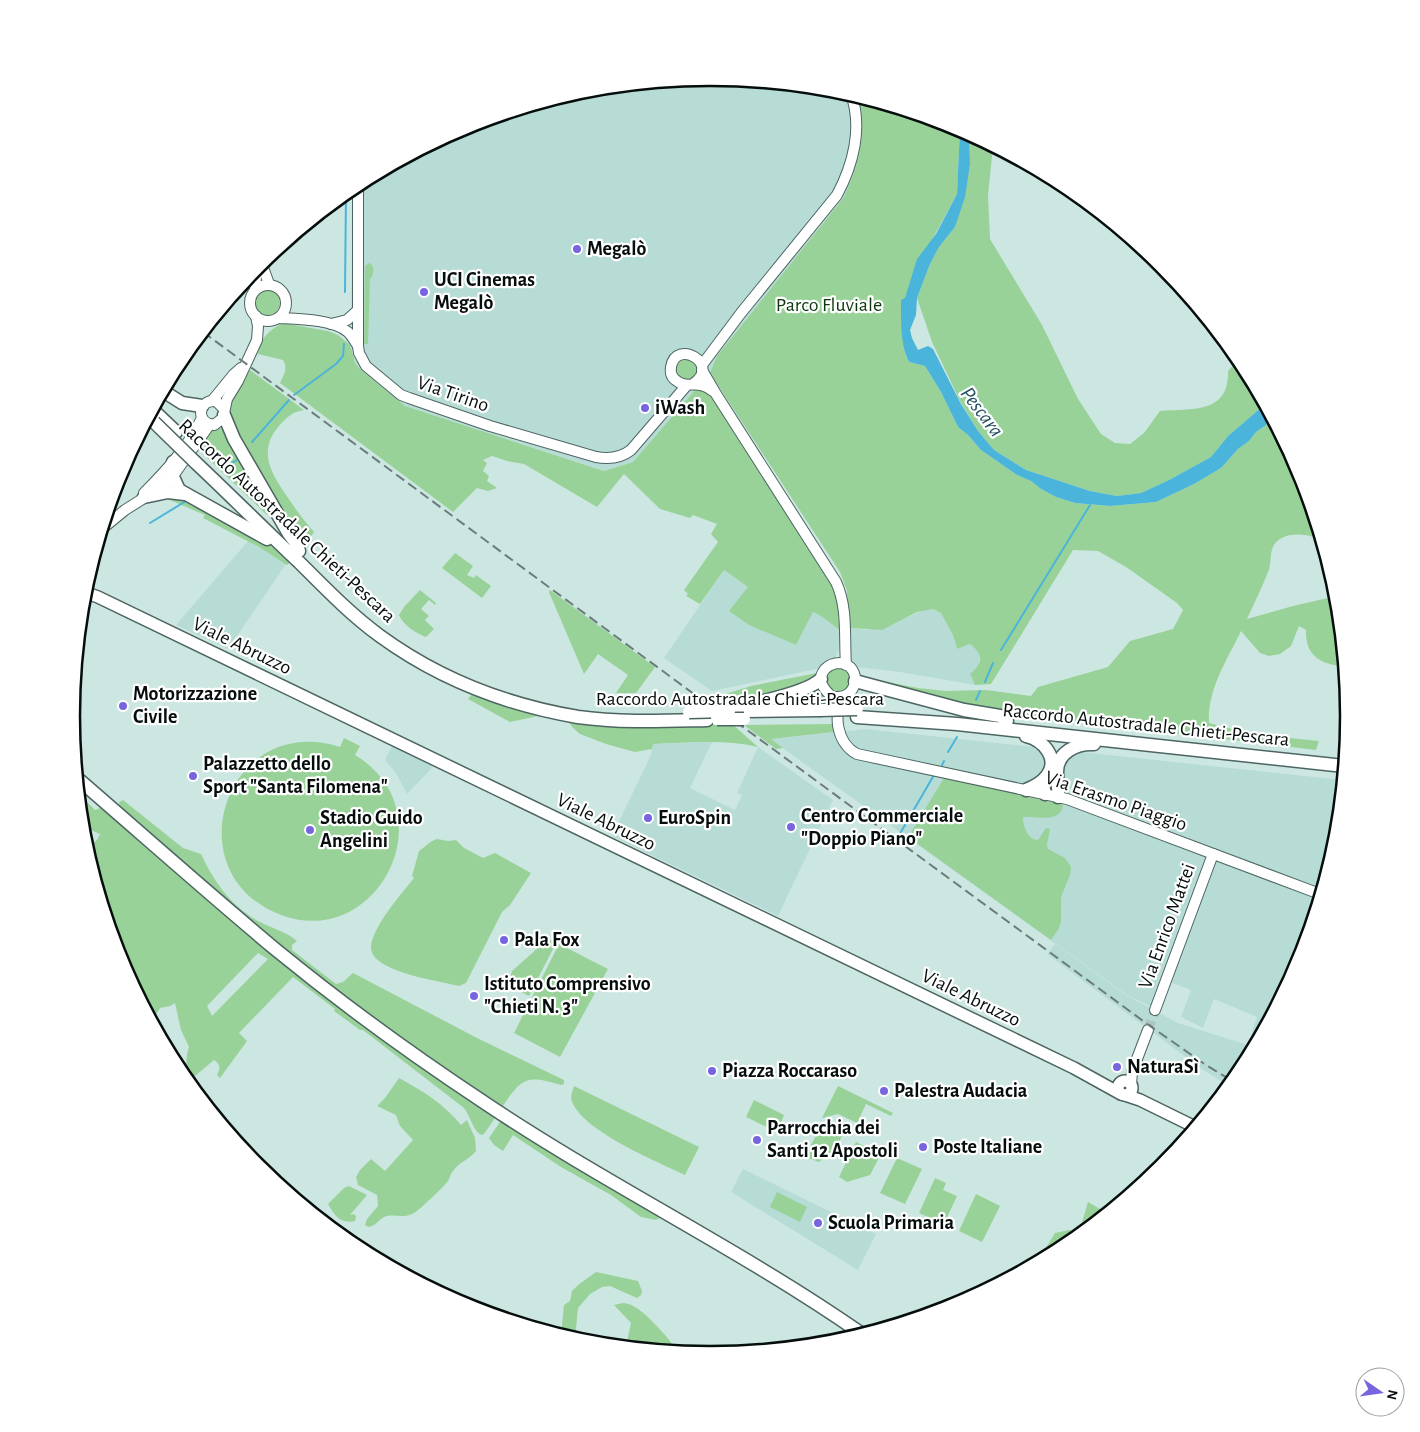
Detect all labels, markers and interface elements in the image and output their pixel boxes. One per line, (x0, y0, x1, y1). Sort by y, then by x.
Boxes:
place label: Megalò (587, 239, 646, 259)
marker: Megalò (571, 243, 583, 255)
place label: UCI Cinemas Megalò (434, 270, 535, 313)
marker: UCI Cinemas Megalò (418, 286, 430, 298)
park label: Parco Fluviale (776, 295, 882, 315)
street label: Via Tirino (414, 372, 492, 416)
water label: Pescara (957, 383, 1007, 441)
place label: iWash (655, 398, 705, 418)
marker: iWash (639, 402, 651, 414)
street label: Raccordo Autostradale Chieti-Pescara (175, 415, 399, 627)
street label: Viale Abruzzo (189, 614, 295, 678)
place label: Motorizzazione Civile (133, 684, 257, 727)
street label: Raccordo Autostradale Chieti-Pescara (596, 689, 884, 709)
marker: Motorizzazione Civile (117, 700, 129, 712)
street label: Raccordo Autostradale Chieti-Pescara (1002, 700, 1290, 750)
place label: Palazzetto dello Sport "Santa Filomena" (203, 754, 388, 797)
street label: Via Erasmo Piaggio (1042, 767, 1190, 835)
marker: Palazzetto dello Sport "Santa Filomena" (187, 770, 199, 782)
street label: Viale Abruzzo (553, 790, 659, 854)
place label: Centro Commerciale "Doppio Piano" (801, 806, 963, 849)
place label: Stadio Guido Angelini (320, 808, 423, 851)
place label: EuroSpin (658, 808, 731, 828)
marker: EuroSpin (642, 812, 654, 824)
marker: Centro Commerciale "Doppio Piano" (785, 821, 797, 833)
marker: Stadio Guido Angelini (304, 824, 316, 836)
street label: Via Enrico Mattei (1135, 861, 1199, 991)
place label: Pala Fox (514, 930, 580, 950)
marker: Pala Fox (498, 934, 510, 946)
street label: Viale Abruzzo (918, 966, 1024, 1030)
place label: Istituto Comprensivo "Chieti N. 3" (484, 974, 651, 1017)
marker: Istituto Comprensivo "Chieti N. 3" (468, 990, 480, 1002)
place label: NaturaSì (1127, 1057, 1199, 1077)
place label: Piazza Roccaraso (722, 1061, 857, 1081)
marker: NaturaSì (1111, 1061, 1123, 1073)
marker: Piazza Roccaraso (706, 1065, 718, 1077)
place label: Palestra Audacia (894, 1081, 1028, 1101)
marker: Palestra Audacia (878, 1085, 890, 1097)
place label: Parrocchia dei Santi 12 Apostoli (767, 1118, 898, 1161)
marker: Parrocchia dei Santi 12 Apostoli (751, 1134, 763, 1146)
place label: Poste Italiane (933, 1137, 1042, 1157)
marker: Poste Italiane (917, 1141, 929, 1153)
place label: Scuola Primaria (828, 1213, 954, 1233)
marker: Scuola Primaria (812, 1217, 824, 1229)
north arrow (1355, 1367, 1405, 1417)
text: N (1384, 1388, 1400, 1401)

